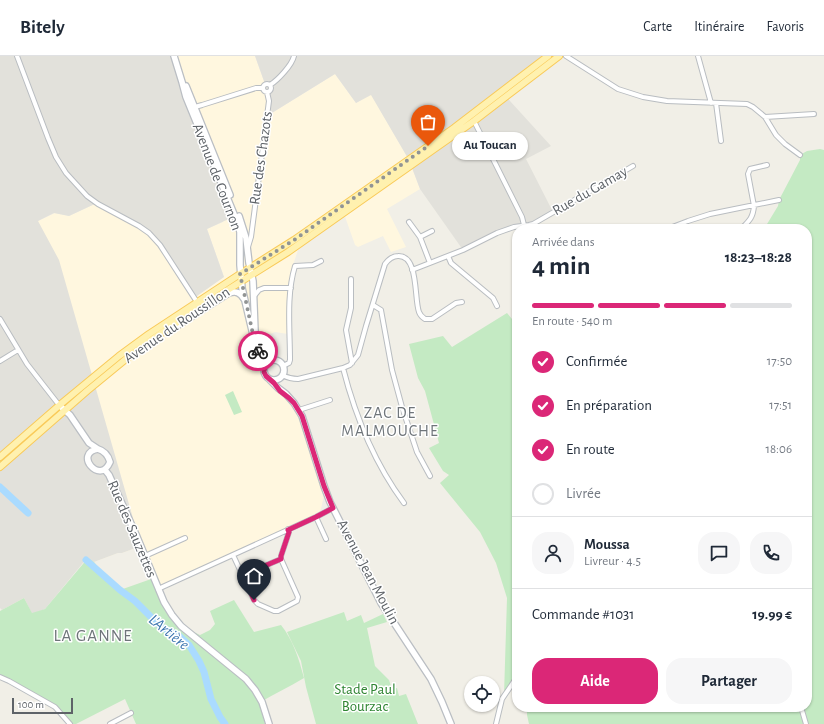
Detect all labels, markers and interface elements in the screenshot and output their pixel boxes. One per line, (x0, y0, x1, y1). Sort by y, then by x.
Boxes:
text: Bitely (20, 18, 65, 37)
text: Carte (643, 20, 672, 34)
text: Itinéraire (694, 20, 744, 34)
text: Favoris (766, 20, 804, 34)
pin (411, 105, 445, 146)
street label: Rue des Chazots (247, 110, 275, 206)
icon: bag (417, 111, 439, 133)
street label: Avenue de Cournon (190, 121, 244, 233)
callout: Au Toucan (452, 132, 528, 160)
text: Au Toucan (463, 139, 517, 152)
street label: Rue du Gamay (550, 163, 631, 218)
text: Arrivée dans (532, 236, 595, 249)
text: 18:23–18:28 (725, 250, 792, 265)
text: 4 min (532, 253, 591, 279)
street label: Avenue du Roussillon (121, 284, 233, 366)
text: En route · 540 m (532, 315, 613, 328)
courier (238, 331, 278, 371)
icon: bike (247, 340, 269, 362)
icon: check (532, 351, 554, 373)
text: Confirmée (566, 354, 627, 369)
text: 17:50 (767, 355, 792, 368)
icon: check (532, 395, 554, 417)
text: En préparation (566, 398, 652, 413)
text: 17:51 (769, 399, 792, 412)
district label: ZAC DE MALMOUCHE (341, 405, 439, 439)
icon: check (532, 439, 554, 461)
text: En route (566, 442, 615, 457)
text: 18:06 (765, 443, 792, 456)
street label: Rue des Sauzettes (105, 478, 159, 580)
text: Livrée (566, 486, 601, 501)
street label: Avenue Jean Moulin (334, 517, 402, 627)
button: person (532, 532, 574, 574)
button: chat (698, 532, 740, 574)
button: phone (750, 532, 792, 574)
text: Moussa (584, 537, 630, 552)
text: Livreur · 4.5 (584, 555, 641, 568)
pin (237, 559, 271, 600)
icon: home (243, 565, 265, 587)
text: Commande #1031 (532, 607, 634, 622)
text: 19.99 € (752, 607, 792, 622)
water label: L'Artière (146, 611, 192, 653)
district label: LA GANNE (53, 627, 133, 644)
button: Aide (532, 658, 658, 704)
button: Partager (666, 658, 792, 704)
map controls (464, 676, 500, 712)
button: locate (464, 676, 500, 712)
park label: Stade Paul Bourzac (334, 682, 396, 714)
scale bar (12, 696, 73, 715)
text: 100 m (18, 699, 44, 710)

